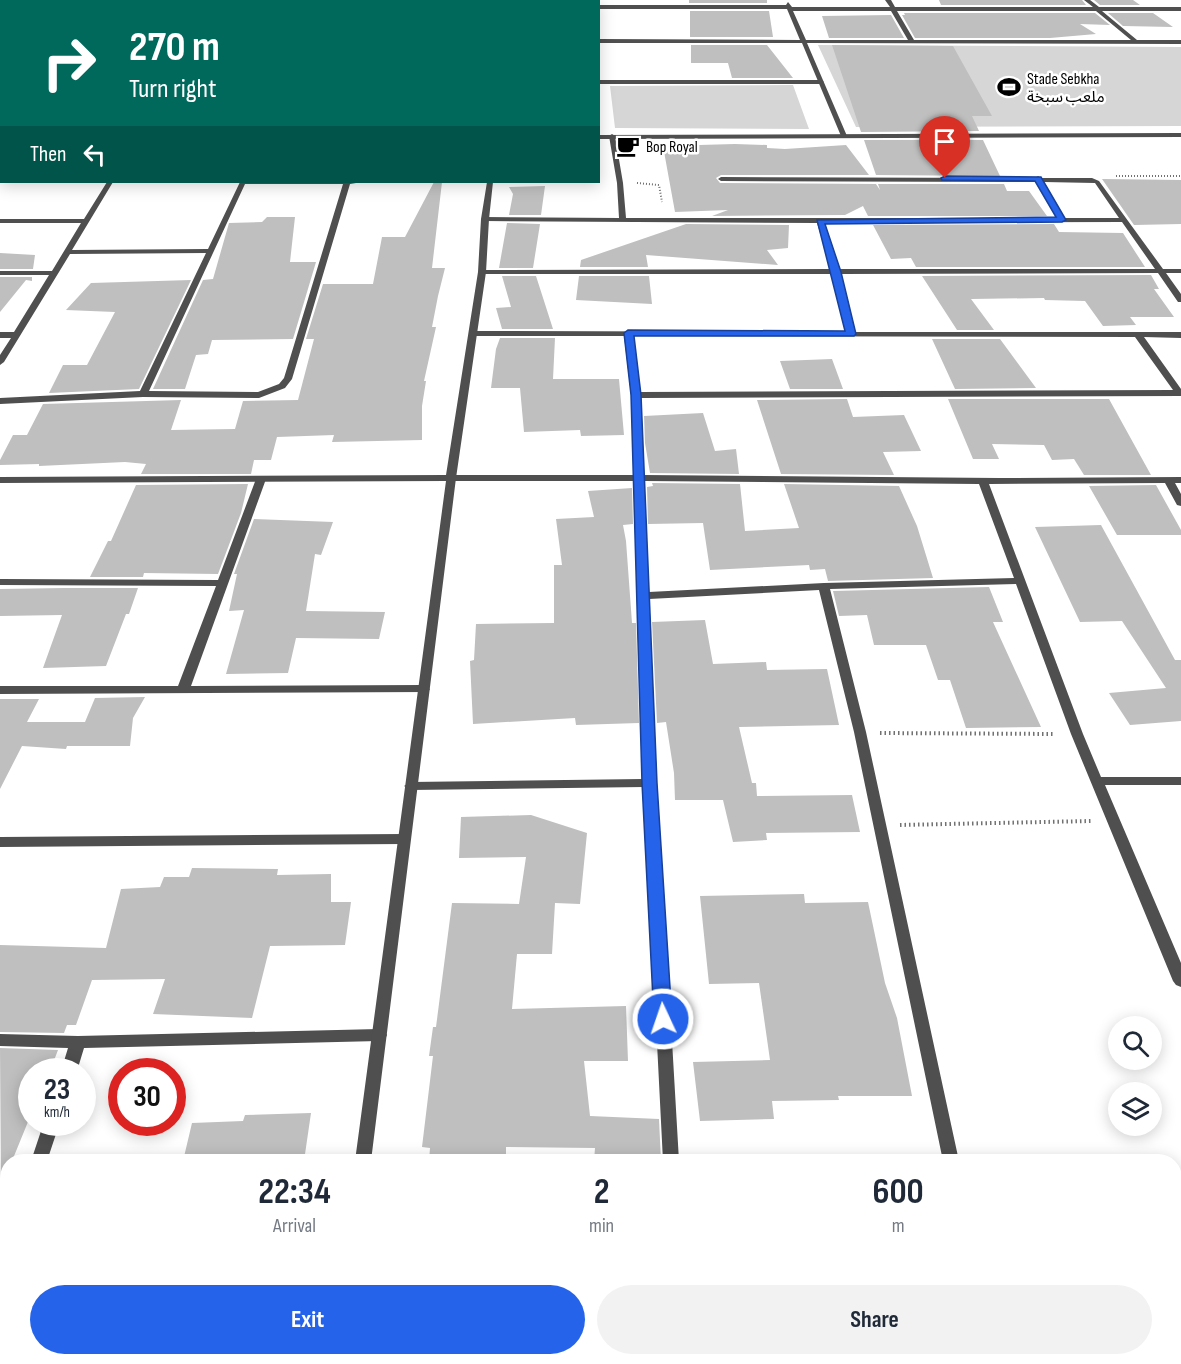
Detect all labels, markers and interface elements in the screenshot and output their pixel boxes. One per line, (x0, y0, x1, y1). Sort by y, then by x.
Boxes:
text: 270 m (129, 22, 220, 73)
icon: right (30, 24, 108, 102)
place label: Stade Sebkha ملعب سبخة (1027, 70, 1105, 107)
text: Turn right (129, 73, 216, 105)
sports icon: Stade Sebkha ملعب سبخة (996, 74, 1022, 100)
pin (919, 116, 970, 178)
icon: arrive (928, 125, 961, 158)
cafe icon: Bop Royal (615, 133, 641, 159)
icon: left (78, 138, 111, 171)
place label: Bop Royal (646, 138, 698, 157)
text: Then (30, 141, 66, 168)
position arrow (631, 987, 695, 1051)
map controls (1108, 1016, 1162, 1136)
button: search (1108, 1016, 1162, 1070)
speed limit sign: 30 (108, 1058, 186, 1136)
text: 23 (44, 1072, 70, 1108)
button: layers (1108, 1082, 1162, 1136)
text: km/h (44, 1103, 70, 1122)
text: 22:34 (258, 1171, 331, 1214)
text: 2 (594, 1171, 610, 1214)
text: 600 (872, 1171, 924, 1214)
text: Arrival (273, 1214, 316, 1238)
text: min (589, 1214, 614, 1238)
text: m (892, 1214, 905, 1238)
button: Exit (30, 1285, 585, 1354)
button: Share (597, 1285, 1152, 1354)

